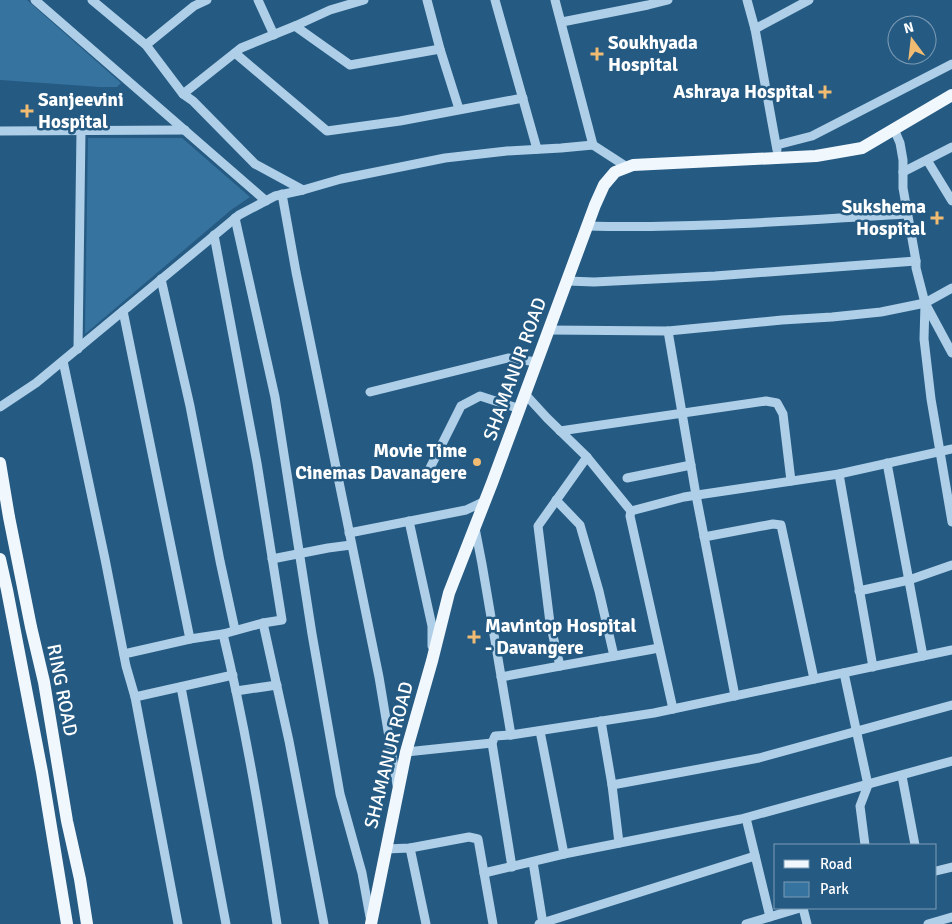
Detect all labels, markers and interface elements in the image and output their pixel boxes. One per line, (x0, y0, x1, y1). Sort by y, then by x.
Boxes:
north arrow (887, 15, 937, 65)
text: N (902, 18, 916, 37)
place label: Soukhyada Hospital (608, 31, 698, 77)
marker: Soukhyada Hospital (590, 47, 604, 61)
place label: Ashraya Hospital (673, 80, 814, 104)
marker: Ashraya Hospital (818, 85, 832, 99)
place label: Sanjeevini Hospital (38, 88, 124, 134)
marker: Sanjeevini Hospital (20, 104, 34, 118)
place label: Sukshema Hospital (842, 195, 926, 241)
marker: Sukshema Hospital (930, 211, 944, 225)
street label: SHAMANUR ROAD (478, 294, 552, 444)
place label: Movie Time Cinemas Davanagere (295, 439, 467, 485)
marker: Movie Time Cinemas Davanagere (471, 456, 483, 468)
place label: Mavintop Hospital - Davangere (485, 614, 636, 660)
marker: Mavintop Hospital - Davangere (467, 630, 481, 644)
street label: RING ROAD (41, 642, 83, 738)
street label: SHAMANUR ROAD (359, 679, 419, 831)
legend (774, 844, 937, 909)
text: Road (820, 855, 852, 873)
text: Park (820, 880, 849, 898)

